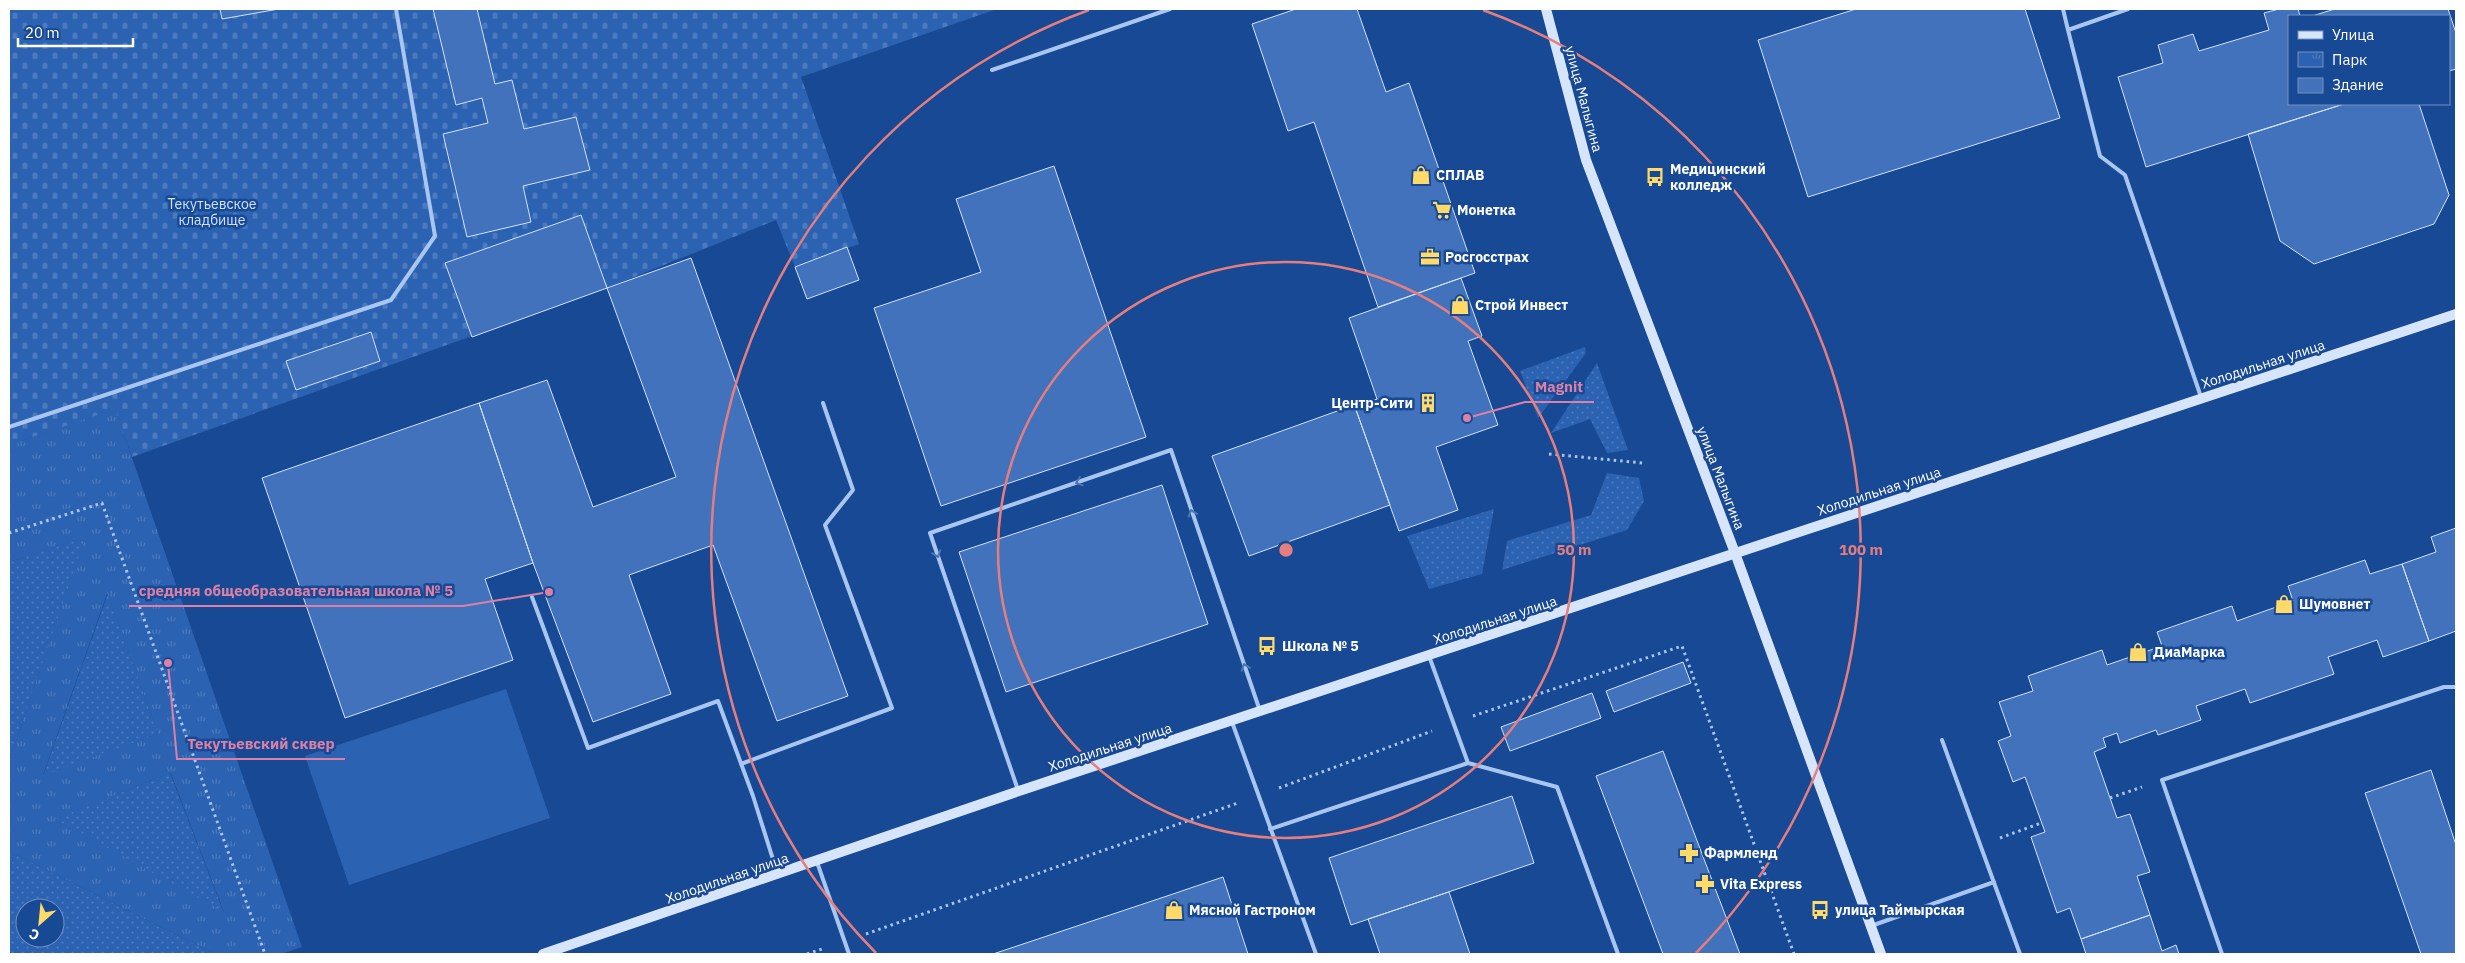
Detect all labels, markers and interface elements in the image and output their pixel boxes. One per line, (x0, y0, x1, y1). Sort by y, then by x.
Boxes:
scale bar (18, 15, 132, 47)
legend (2288, 15, 2450, 105)
text: 20 m (25, 23, 60, 42)
text: Улица (2332, 25, 2374, 44)
street label: улица Малыгина (1561, 44, 1607, 155)
text: Парк (2332, 50, 2367, 69)
text: Здание (2332, 75, 2384, 94)
place label: Медицинский колледж (1670, 160, 1766, 194)
shop icon: СПЛАВ (1410, 164, 1432, 186)
place label: СПЛАВ (1436, 166, 1484, 184)
bus stop icon: Медицинский колледж (1644, 166, 1666, 188)
park label: Текутьевское кладбище (168, 195, 257, 229)
supermarket icon: Монетка (1431, 199, 1453, 221)
place label: Монетка (1457, 201, 1516, 219)
office icon: Росгосстрах (1419, 246, 1441, 268)
place label: Росгосстрах (1445, 248, 1529, 266)
shop icon: Строй Инвест (1449, 294, 1471, 316)
place label: Строй Инвест (1475, 296, 1568, 314)
street label: Холодильная улица (2199, 335, 2328, 392)
callout: Magnit (1525, 372, 1594, 402)
text: Magnit (1535, 377, 1583, 396)
building icon: Центр-Сити (1417, 392, 1439, 414)
place label: Центр-Сити (1331, 394, 1413, 412)
street label: улица Малыгина (1693, 424, 1749, 533)
street label: Холодильная улица (1815, 462, 1944, 519)
one-way arrow (1076, 476, 1084, 486)
one-way arrow (1188, 509, 1198, 518)
text: 50 m (1557, 540, 1591, 559)
text: 100 m (1839, 540, 1883, 559)
centre of rings (1277, 541, 1295, 559)
one-way arrow (931, 549, 941, 558)
callout: средняя общеобразовательная школа № 5 (129, 576, 463, 606)
text: средняя общеобразовательная школа № 5 (139, 581, 453, 600)
street label: Холодильная улица (1431, 591, 1560, 648)
shop icon: Шумовнет (2273, 593, 2295, 615)
place label: Шумовнет (2299, 595, 2370, 613)
bus stop icon: Школа № 5 (1256, 635, 1278, 657)
place label: Школа № 5 (1282, 637, 1359, 655)
shop icon: ДиаМарка (2127, 641, 2149, 663)
place label: ДиаМарка (2153, 643, 2225, 661)
one-way arrow (1241, 663, 1251, 671)
street label: Холодильная улица (1046, 718, 1175, 775)
callout: Текутьевский сквер (177, 729, 345, 759)
text: Текутьевский сквер (187, 734, 335, 753)
pharmacy icon: Фармленд (1678, 842, 1700, 864)
place label: Фармленд (1704, 844, 1778, 862)
street label: Холодильная улица (663, 848, 791, 908)
pharmacy icon: Vita Express (1694, 873, 1716, 895)
place label: Vita Express (1720, 875, 1802, 893)
north arrow (15, 898, 65, 948)
shop icon: Мясной Гастроном (1163, 899, 1185, 921)
bus stop icon: улица Таймырская (1809, 899, 1831, 921)
place label: Мясной Гастроном (1189, 901, 1316, 919)
place label: улица Таймырская (1835, 901, 1965, 919)
text: С (26, 924, 42, 945)

